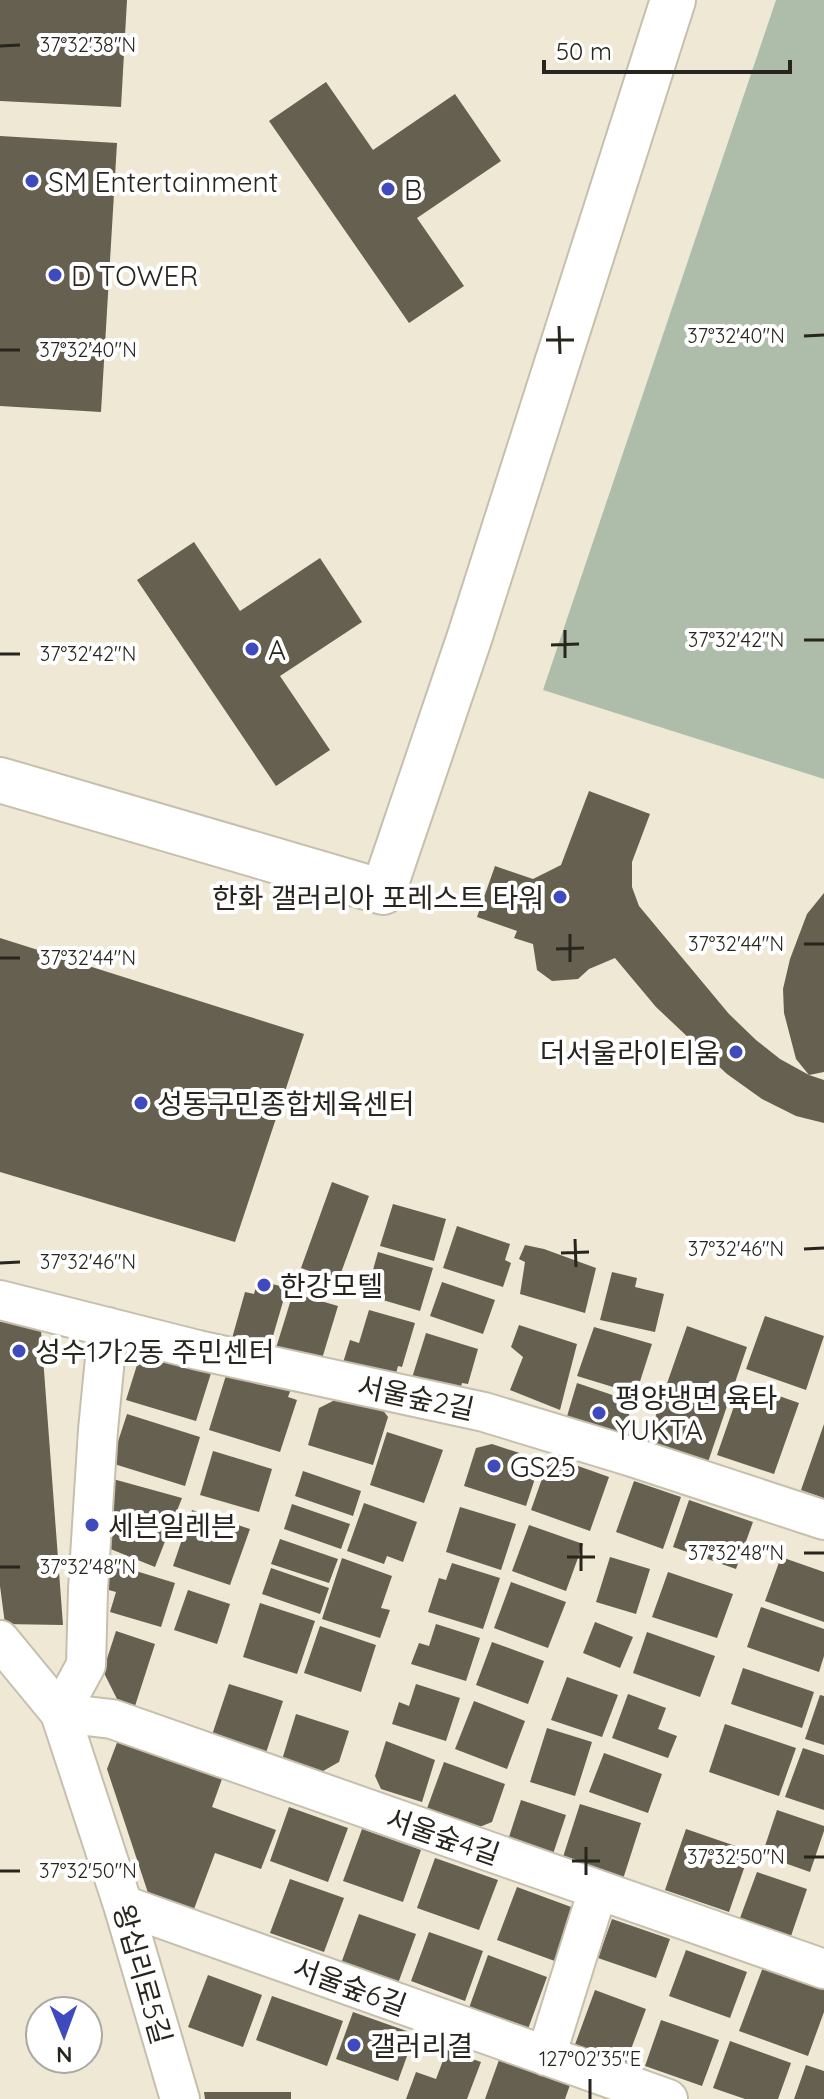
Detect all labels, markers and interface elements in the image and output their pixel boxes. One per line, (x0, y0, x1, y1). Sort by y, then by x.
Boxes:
scale bar (544, 24, 790, 74)
text: 37°32'38"N (40, 32, 136, 57)
text: 50 m (556, 36, 612, 66)
place label: SM Entertainment (48, 164, 278, 199)
marker: SM Entertainment (23, 172, 41, 190)
place label: B (404, 172, 422, 207)
marker: B (379, 180, 397, 198)
place label: D TOWER (71, 258, 198, 293)
marker: D TOWER (46, 266, 64, 284)
text: 37°32'40"N (687, 323, 785, 348)
text: 37°32'40"N (39, 337, 137, 362)
text: 37°32'42"N (688, 627, 784, 652)
place label: A (268, 632, 286, 667)
marker: A (243, 640, 261, 658)
text: 37°32'42"N (40, 641, 136, 666)
place label: 한화 갤러리아 포레스트 타워 (212, 880, 544, 915)
marker: 한화 갤러리아 포레스트 타워 (551, 888, 569, 906)
text: 37°32'44"N (688, 931, 784, 956)
text: 37°32'44"N (40, 945, 136, 970)
place label: 더서울라이티움 (540, 1035, 720, 1070)
marker: 더서울라이티움 (727, 1043, 745, 1061)
place label: 성동구민종합체육센터 (157, 1086, 415, 1121)
marker: 성동구민종합체육센터 (132, 1094, 150, 1112)
text: 37°32'46"N (688, 1236, 784, 1261)
text: 37°32'46"N (40, 1249, 136, 1274)
place label: 한강모텔 (280, 1268, 383, 1303)
marker: 한강모텔 (255, 1276, 273, 1294)
place label: 성수1가2동 주민센터 (35, 1334, 275, 1369)
marker: 성수1가2동 주민센터 (10, 1342, 28, 1360)
street label: 서울숲2길 (354, 1368, 478, 1426)
place label: 평양냉면 육타 YUKTA (615, 1380, 777, 1447)
marker: 평양냉면 육타 YUKTA (590, 1404, 608, 1422)
place label: GS25 (510, 1449, 576, 1484)
marker: GS25 (485, 1457, 503, 1475)
place label: 세븐일레븐 (108, 1508, 237, 1543)
marker: 세븐일레븐 (83, 1516, 101, 1534)
text: 37°32'48"N (688, 1540, 784, 1565)
text: 37°32'48"N (40, 1554, 136, 1579)
street label: 서울숲4길 (382, 1800, 504, 1872)
text: 37°32'50"N (687, 1844, 785, 1869)
text: 37°32'50"N (39, 1858, 137, 1883)
street label: 왕십리로5길 (106, 1900, 180, 2048)
street label: 서울숲6길 (289, 1949, 411, 2023)
north arrow (24, 1995, 104, 2075)
place label: 갤러리결 (370, 2028, 473, 2063)
marker: 갤러리결 (345, 2036, 363, 2054)
text: N (56, 2041, 73, 2069)
text: 127°02'35"E (539, 2046, 641, 2071)

